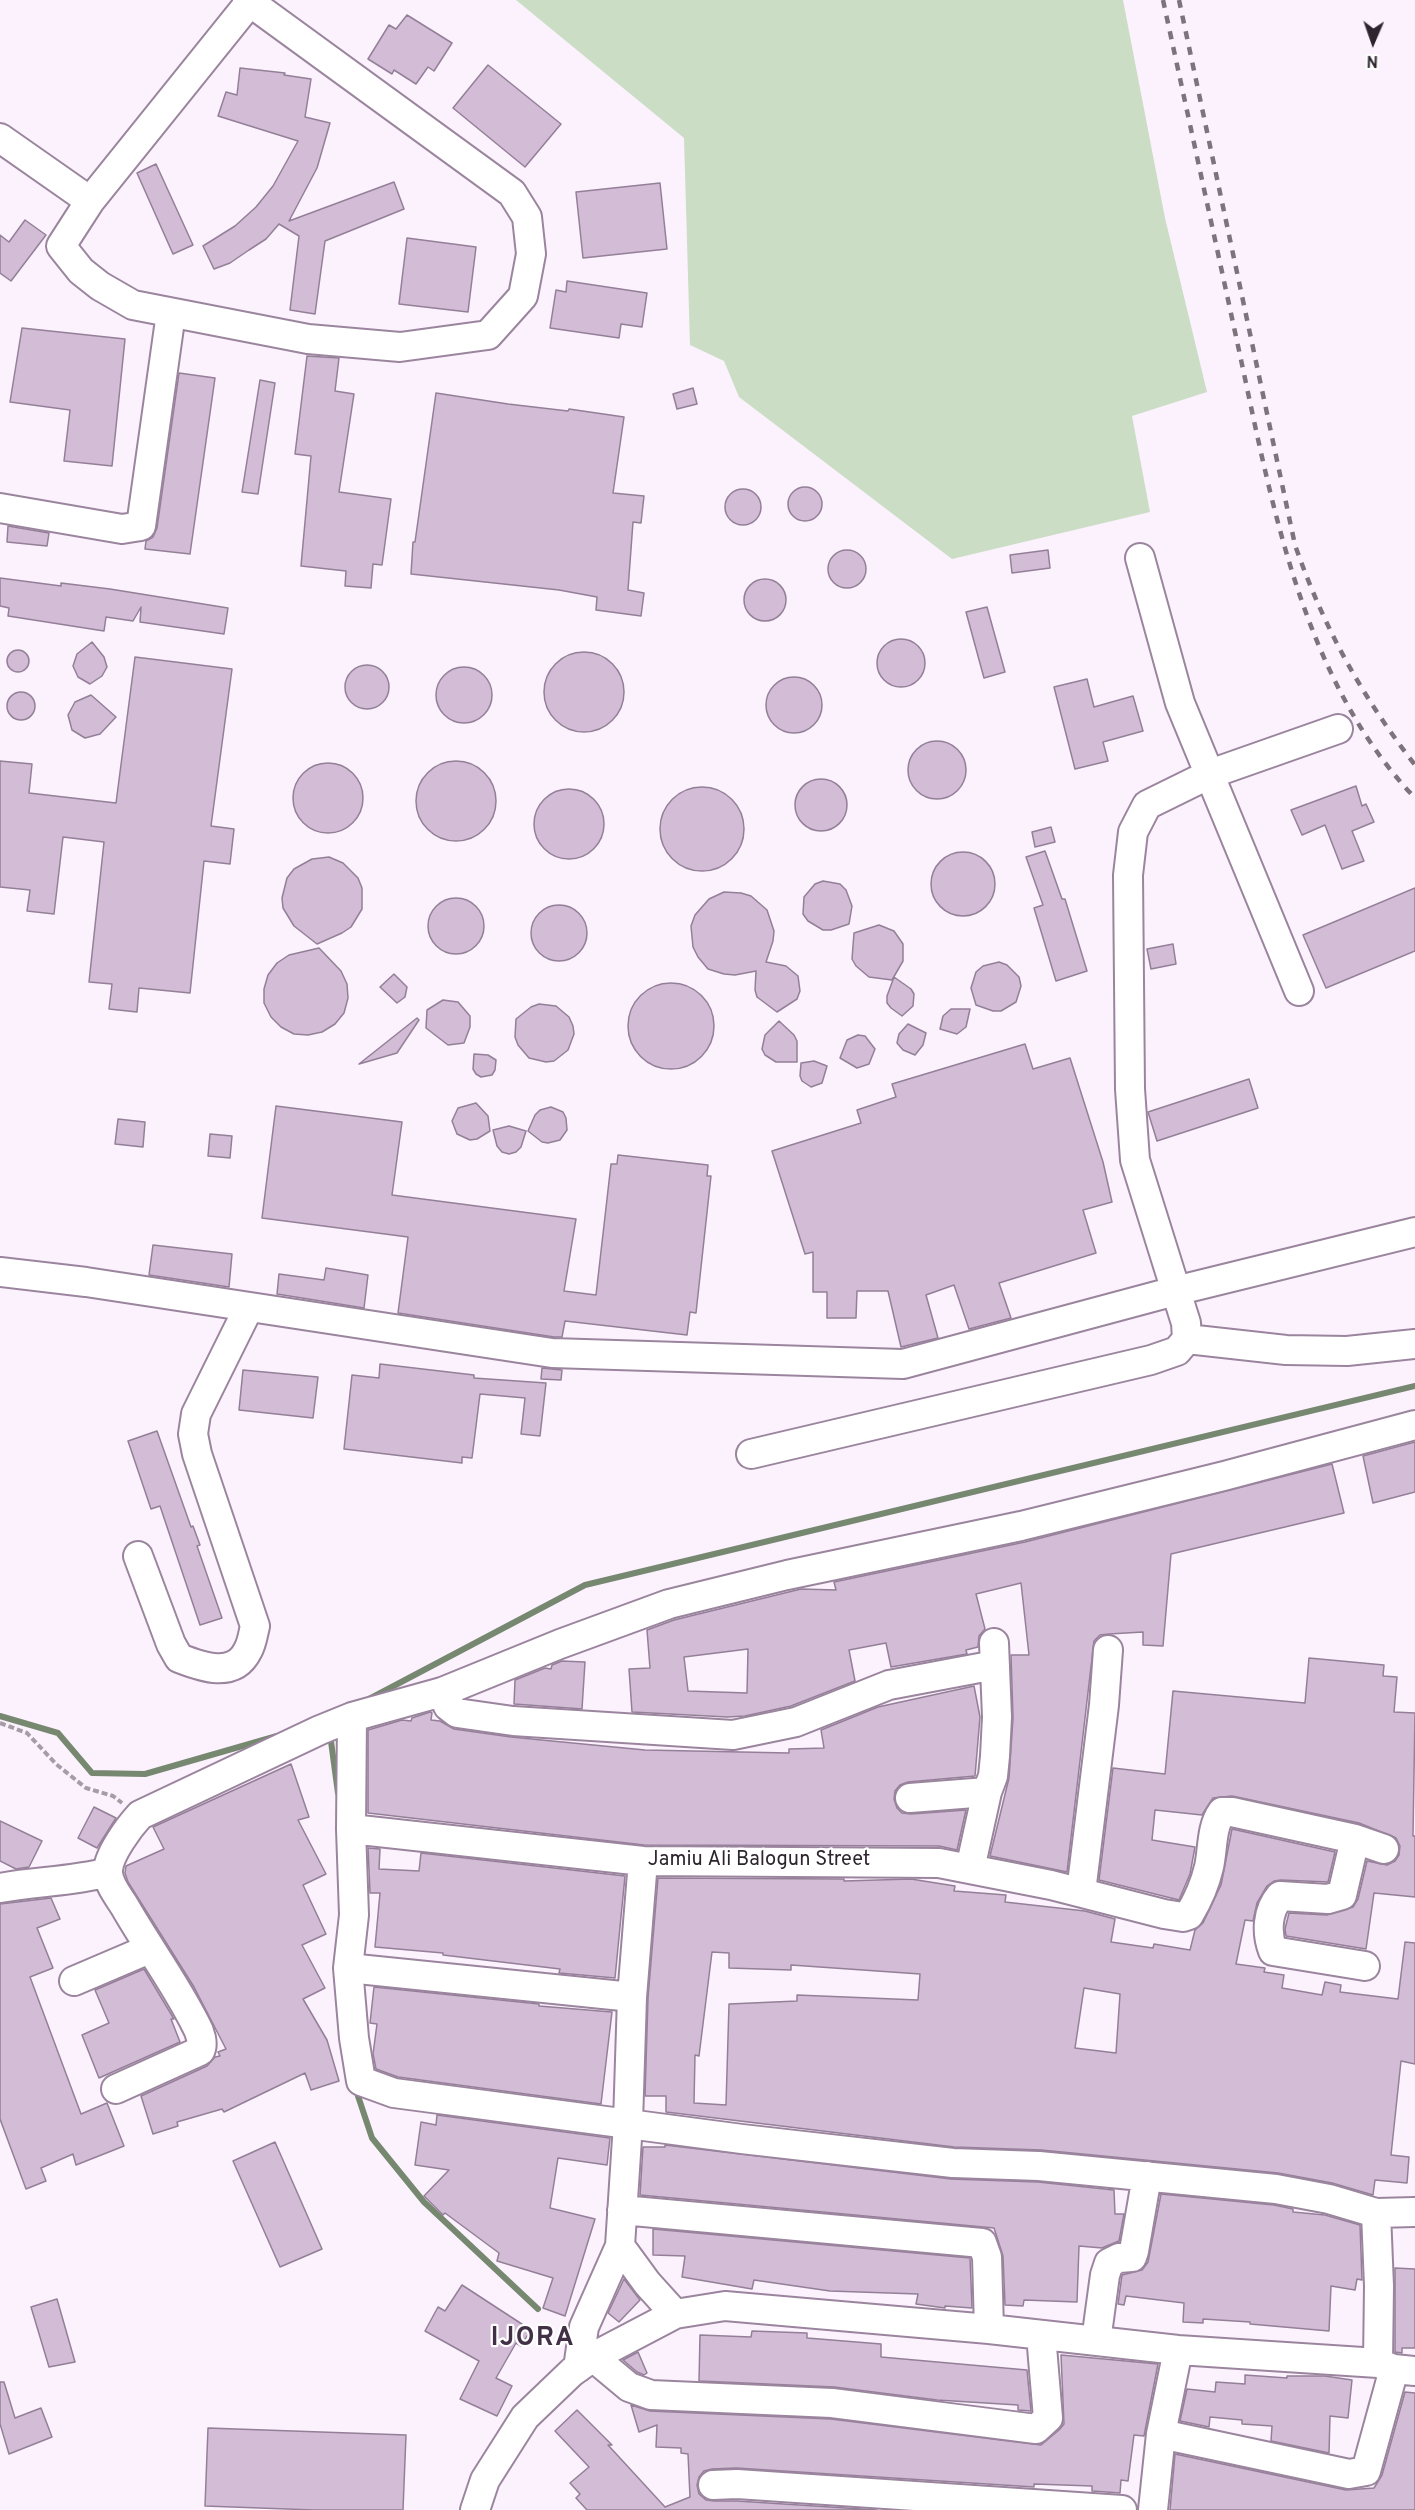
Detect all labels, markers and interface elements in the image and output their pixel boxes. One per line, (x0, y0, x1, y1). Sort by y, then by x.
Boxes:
north arrow (1343, 12, 1403, 72)
text: N (1366, 50, 1378, 70)
street label: Jamiu Ali Balogun Street (648, 1849, 870, 1873)
district label: IJORA (491, 2324, 575, 2356)

